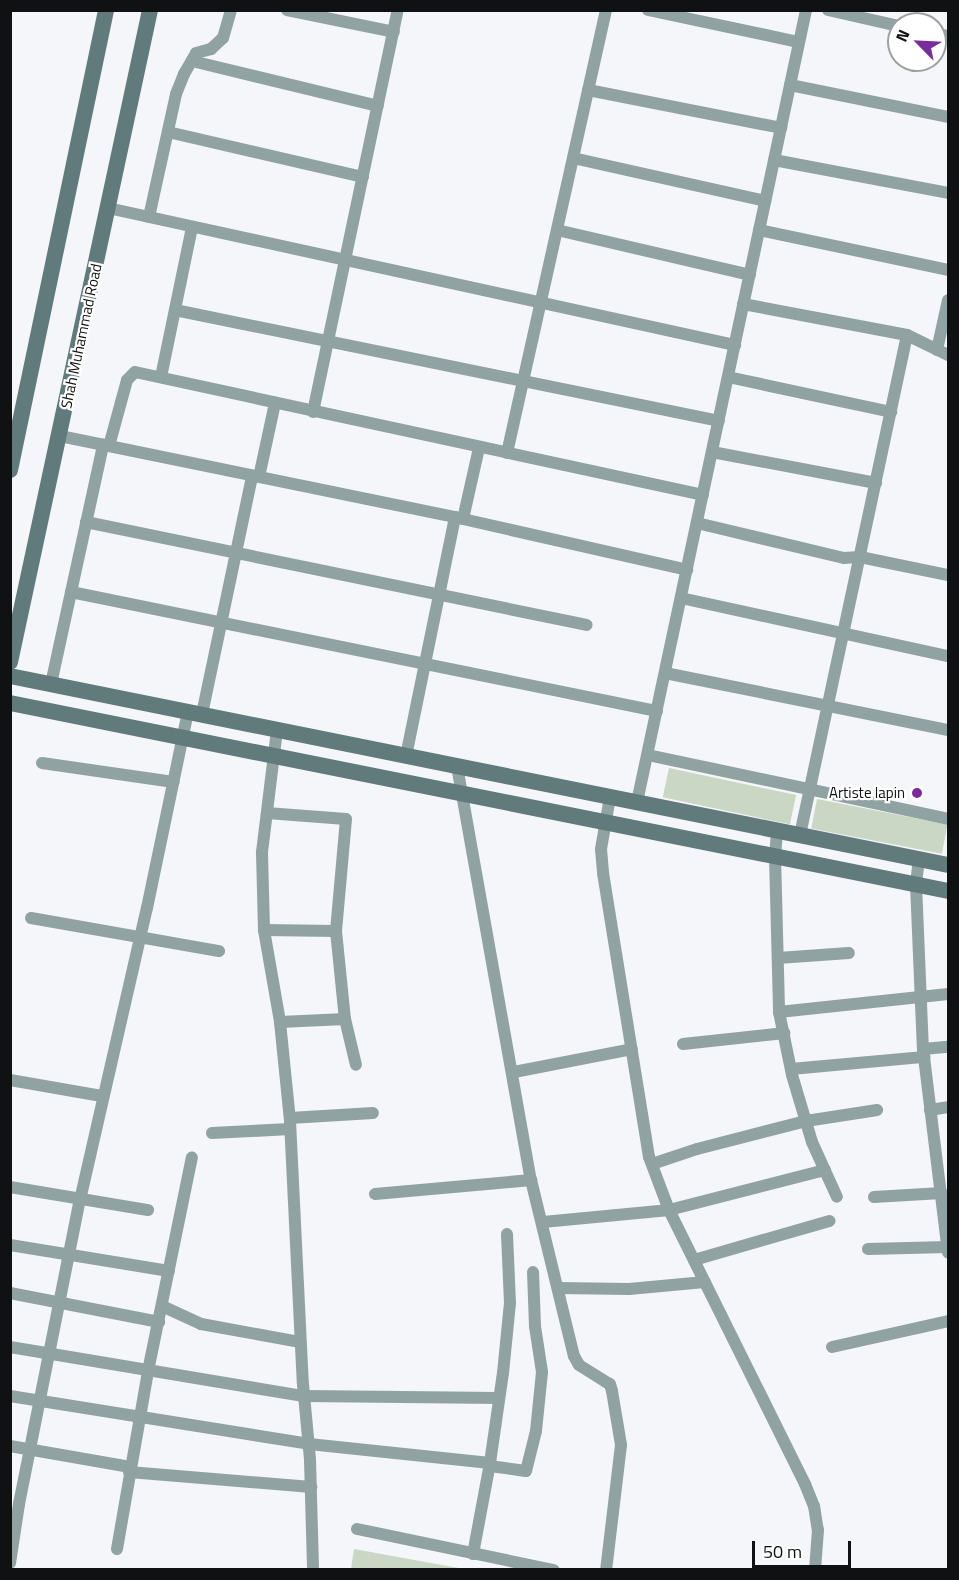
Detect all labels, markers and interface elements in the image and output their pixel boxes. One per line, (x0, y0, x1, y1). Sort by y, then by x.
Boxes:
north arrow (887, 12, 947, 72)
text: N (889, 26, 916, 45)
street label: Shah Muhammad Road (57, 262, 105, 410)
place label: Artiste lapin (829, 784, 905, 802)
marker: Artiste lapin (910, 786, 924, 800)
scale bar (755, 1529, 854, 1567)
text: 50 m (763, 1538, 802, 1565)

